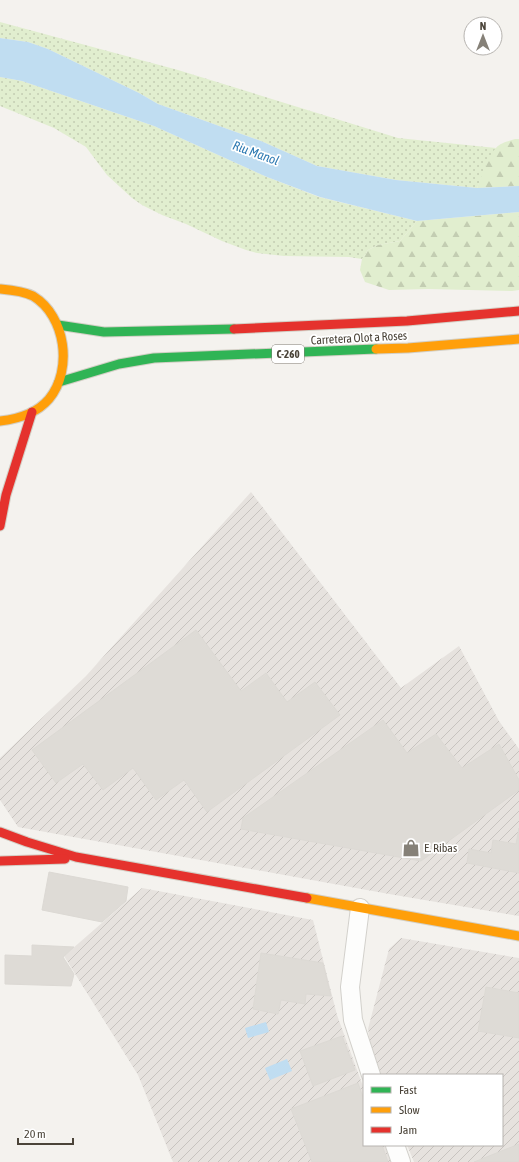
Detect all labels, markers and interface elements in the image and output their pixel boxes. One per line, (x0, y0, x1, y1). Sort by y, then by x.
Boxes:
north arrow (463, 16, 503, 56)
text: N (480, 20, 486, 32)
water label: Riu Manol (231, 138, 281, 168)
street label: Carretera Olot a Roses (310, 328, 408, 348)
road number: C-260 (272, 345, 304, 363)
shop icon: E. Ribas (401, 838, 421, 858)
place label: E. Ribas (424, 841, 457, 855)
legend (363, 1074, 503, 1146)
text: Fast (399, 1083, 417, 1097)
text: Slow (399, 1103, 420, 1117)
scale bar (18, 1120, 73, 1146)
text: Jam (399, 1123, 417, 1137)
text: 20 m (24, 1127, 46, 1141)

